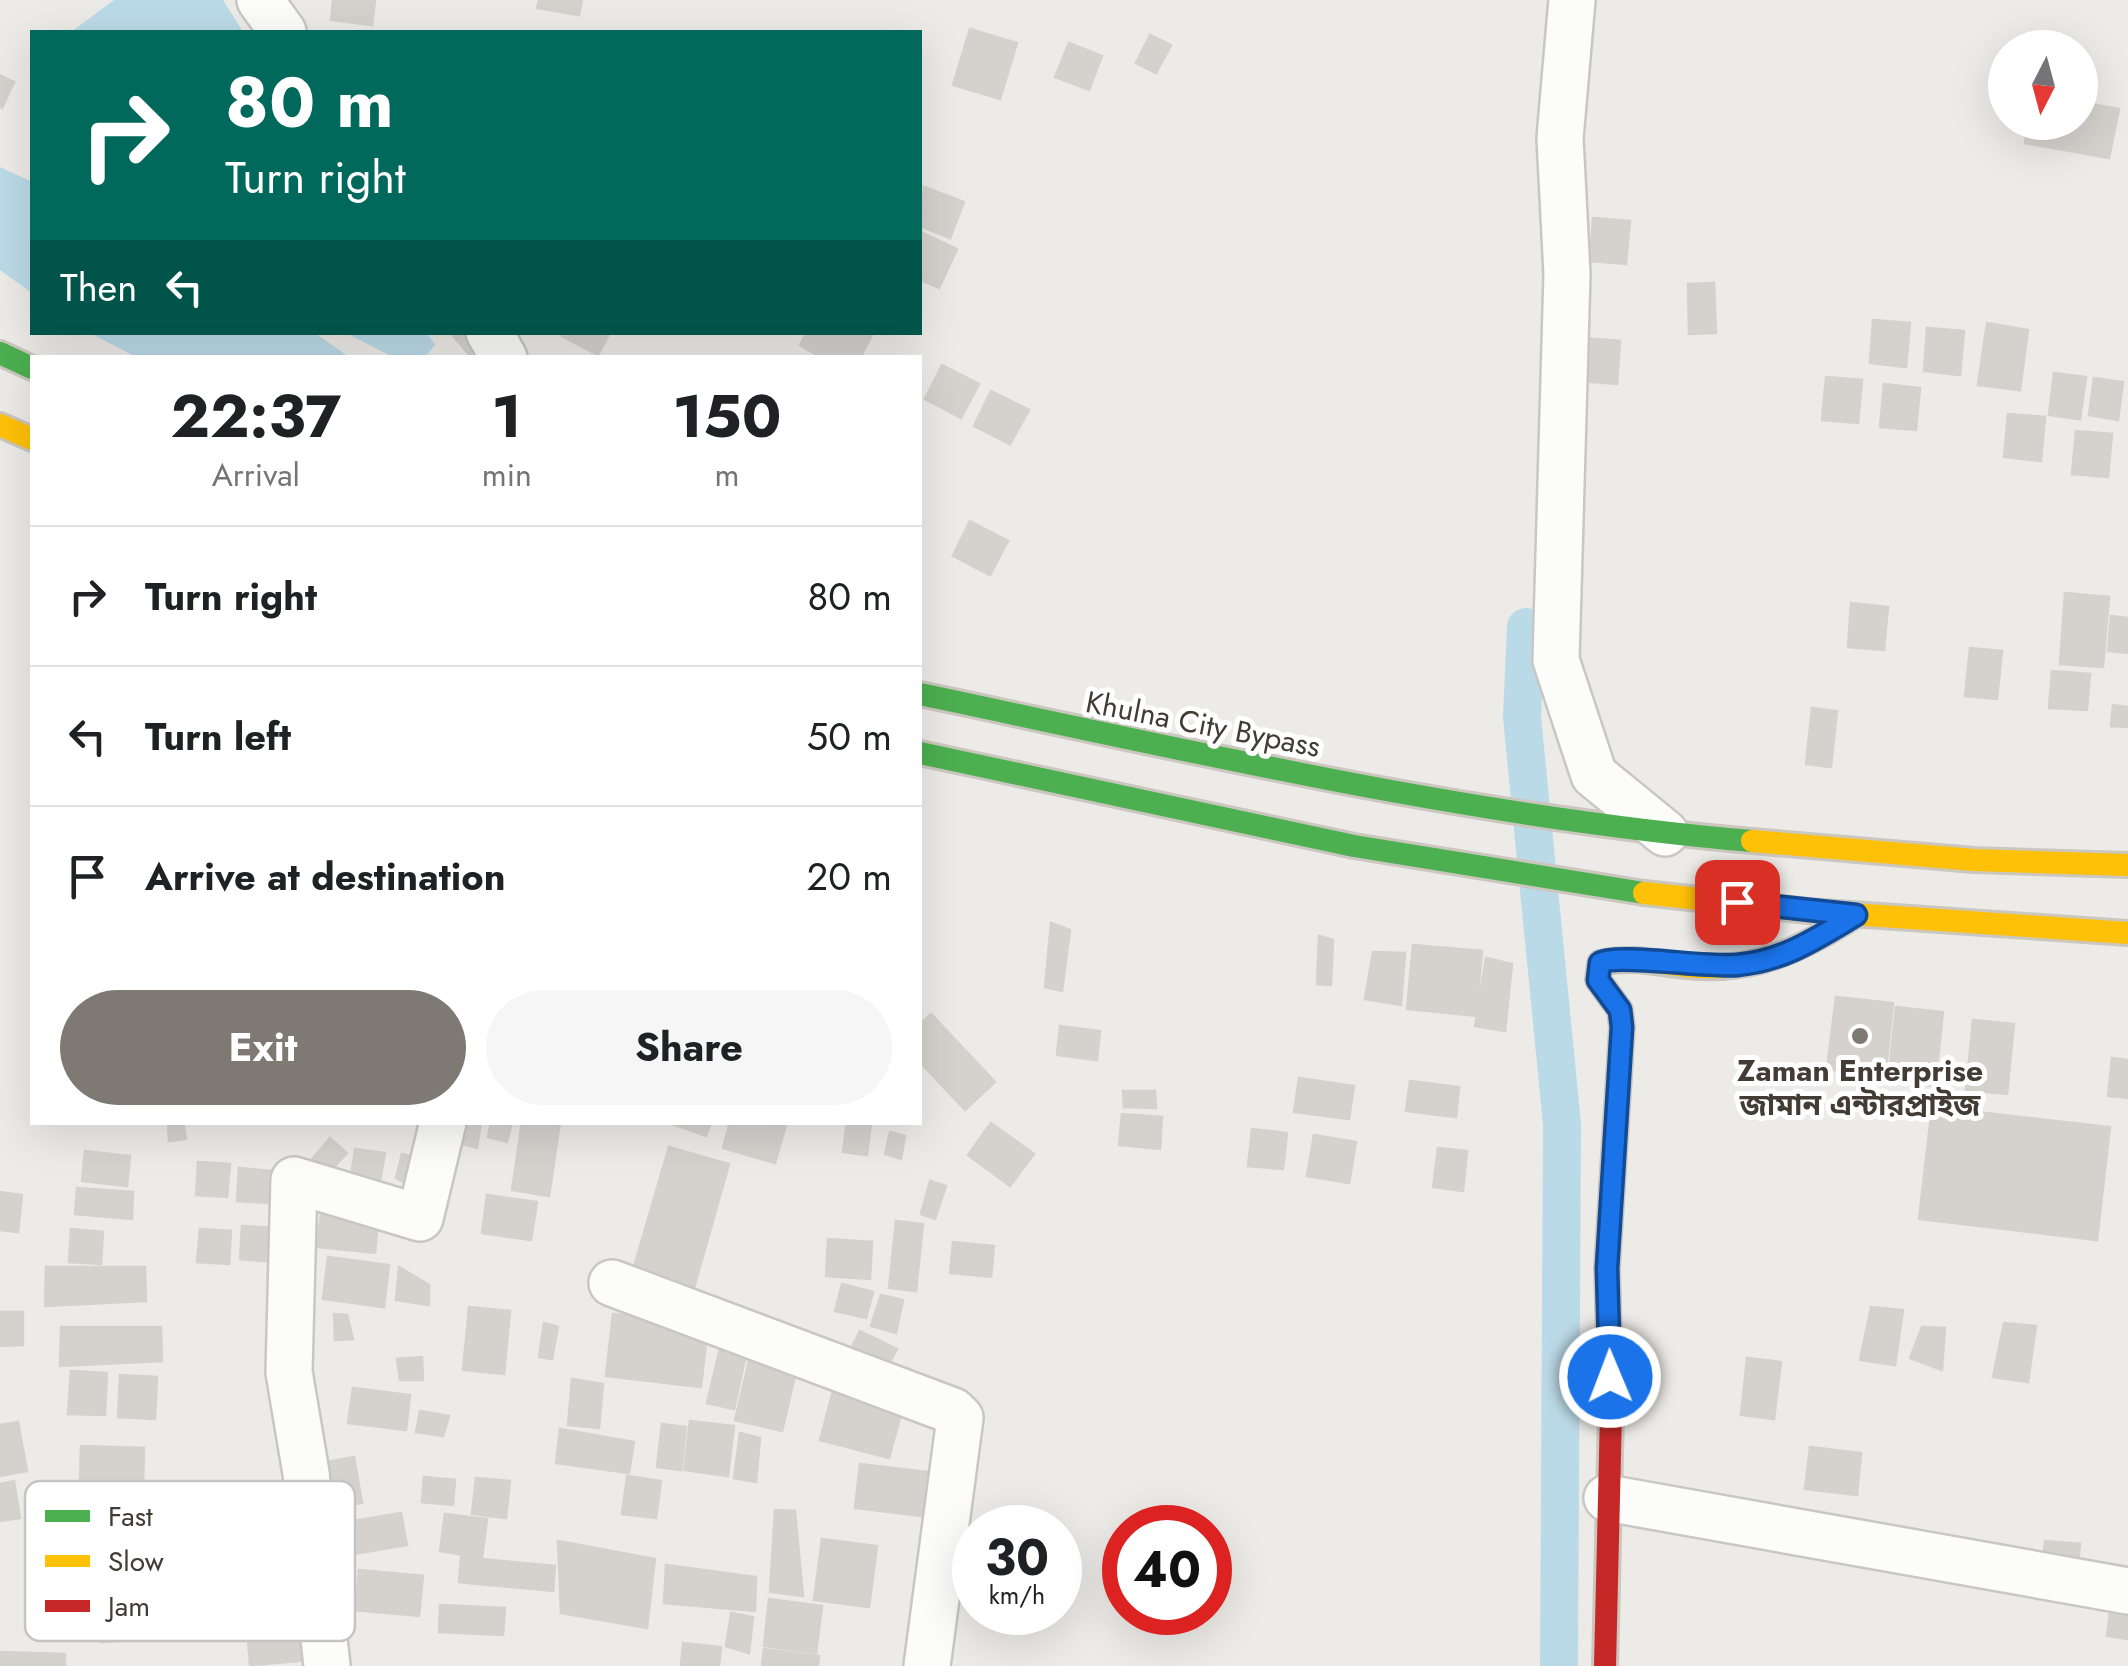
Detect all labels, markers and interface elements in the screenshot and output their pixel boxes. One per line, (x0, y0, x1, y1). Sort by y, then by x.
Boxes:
north arrow (1988, 30, 2098, 140)
map controls (1988, 30, 2098, 140)
text: 80 m (225, 52, 394, 153)
icon: right (60, 70, 190, 200)
text: Turn right (225, 145, 406, 210)
text: Then (60, 260, 137, 315)
icon: left (157, 260, 212, 315)
text: 22:37 (171, 373, 341, 460)
text: 1 (492, 373, 522, 460)
text: 150 (672, 373, 781, 460)
text: Arrival (212, 452, 300, 498)
text: min (482, 452, 532, 498)
text: m (714, 452, 739, 498)
icon: right (60, 569, 115, 624)
text: Turn right (145, 569, 317, 624)
text: 80 m (807, 569, 892, 624)
street label: Khulna City Bypass (1082, 680, 1324, 768)
icon: left (60, 709, 115, 764)
text: Turn left (145, 709, 291, 764)
text: 50 m (807, 709, 892, 764)
icon: arrive (60, 849, 115, 904)
text: Arrive at destination (145, 849, 506, 904)
text: 20 m (807, 849, 892, 904)
pin (1695, 860, 1780, 945)
icon: arrive (1710, 875, 1765, 930)
button: Exit (60, 990, 466, 1105)
button: Share (486, 990, 892, 1105)
marker: Zaman Enterprise জামান এন্টারপ্রাইজ (1849, 1025, 1871, 1047)
place label: Zaman Enterprise জামান এন্টারপ্রাইজ (1737, 1049, 1983, 1126)
position arrow (1558, 1325, 1662, 1429)
legend (25, 1481, 355, 1641)
text: Fast (108, 1496, 153, 1537)
speed limit sign: 40 (1102, 1505, 1232, 1635)
text: 30 (985, 1521, 1049, 1594)
text: Slow (108, 1541, 164, 1582)
text: km/h (989, 1577, 1045, 1613)
text: Jam (104, 1586, 150, 1627)

